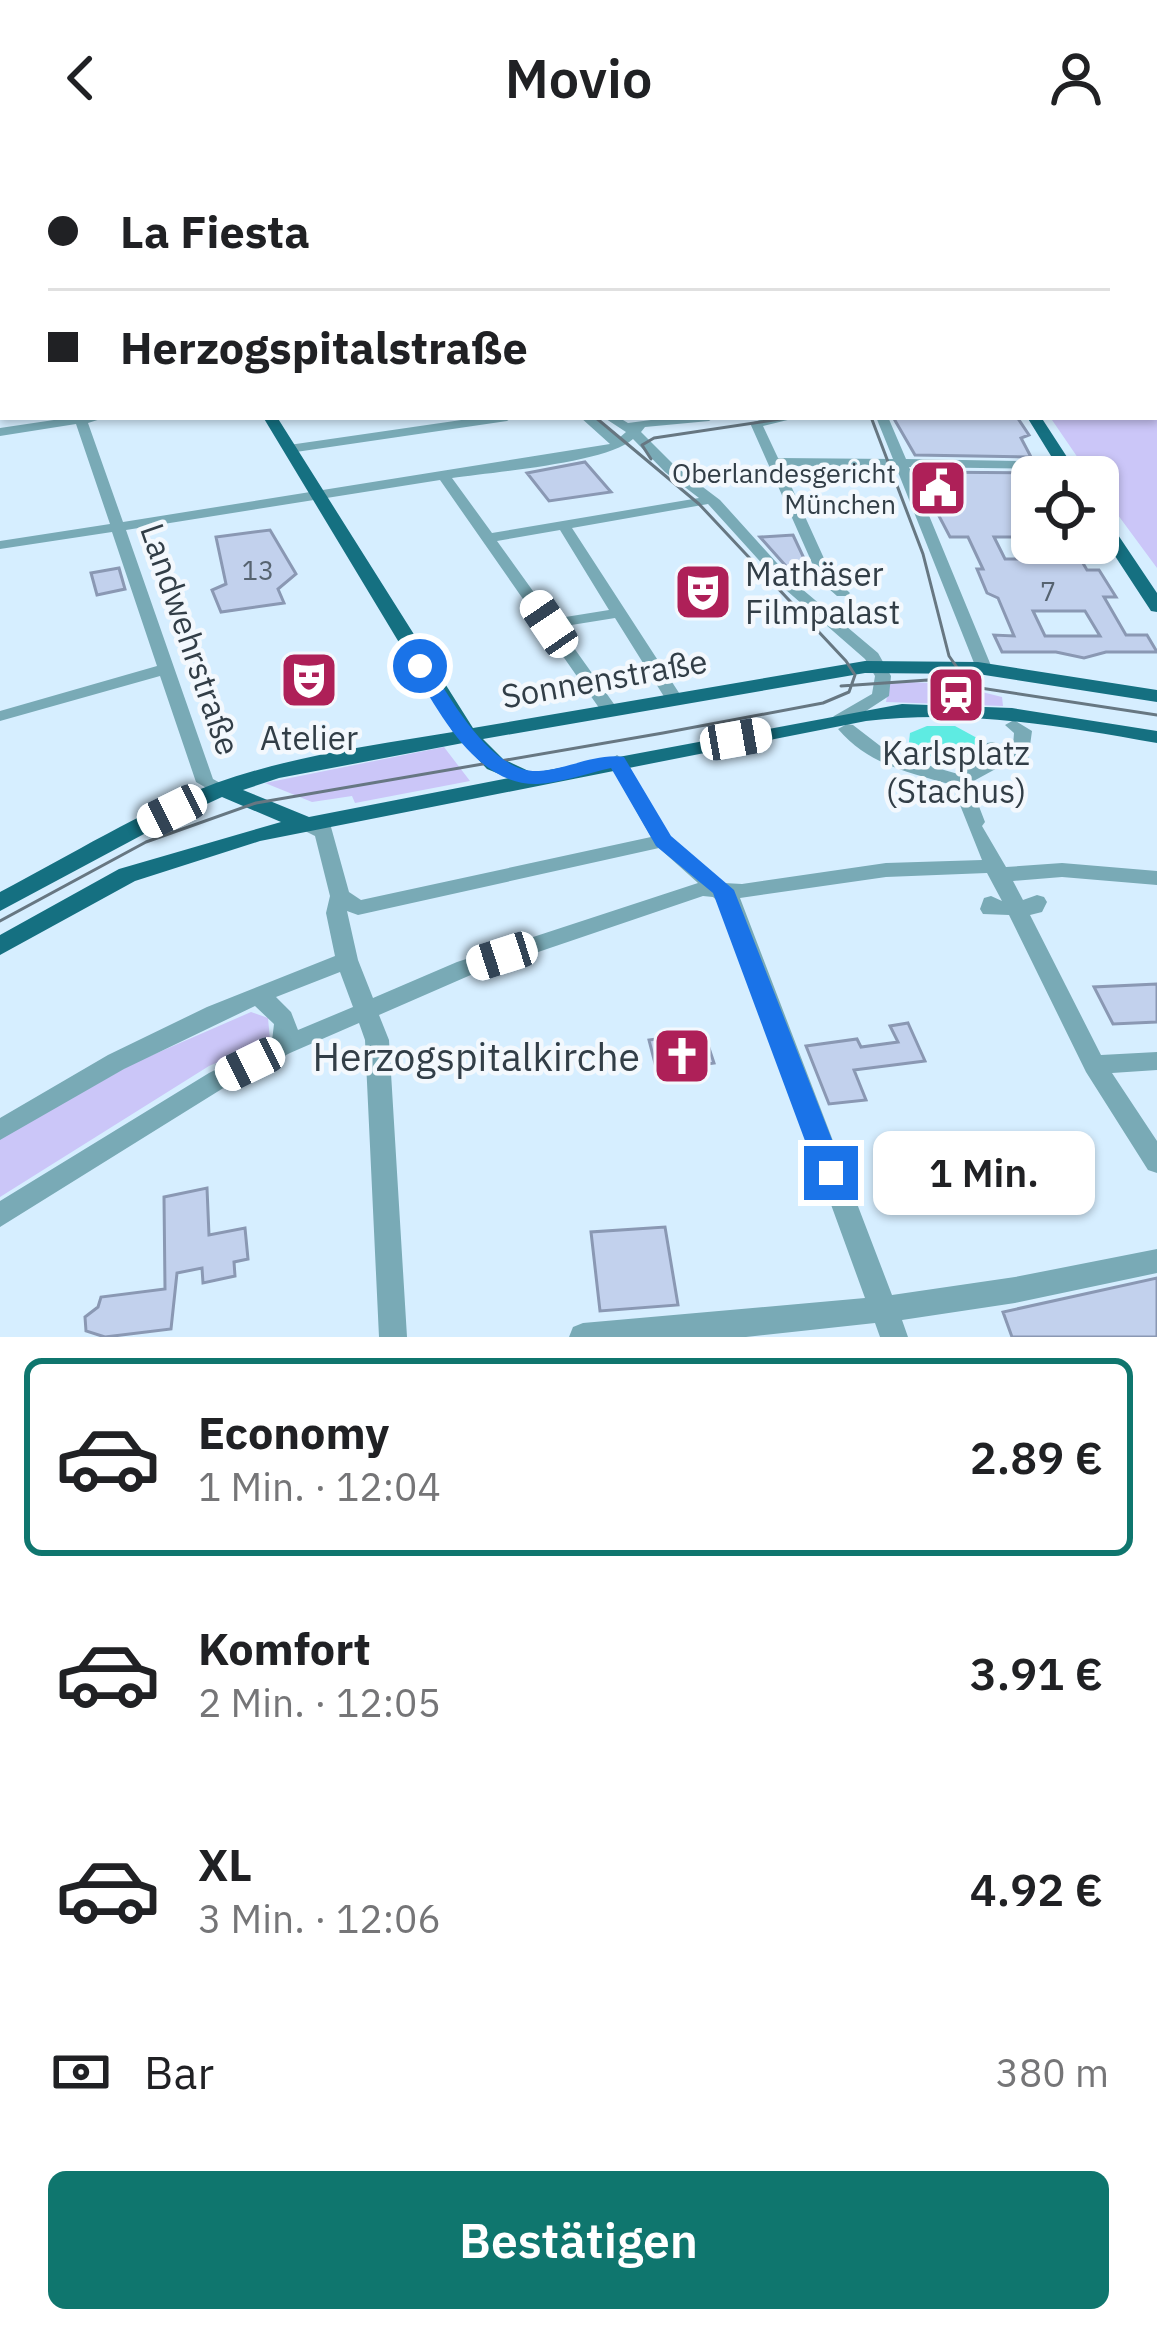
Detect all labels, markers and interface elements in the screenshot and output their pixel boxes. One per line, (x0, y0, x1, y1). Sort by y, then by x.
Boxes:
text: Movio (505, 43, 652, 113)
icon: back (48, 45, 114, 111)
icon: person (1043, 45, 1109, 111)
text: La Fiesta (120, 202, 310, 260)
text: Herzogspitalstraße (120, 318, 528, 376)
place label: Oberlandesgericht München (672, 455, 896, 521)
map controls (1011, 456, 1119, 564)
button: locate (1011, 456, 1119, 564)
public building icon: Oberlandesgericht München (907, 457, 969, 519)
street label: Landwehrstraße (131, 517, 251, 761)
house number: 13 (242, 552, 274, 587)
place label: Mathäser Filmpalast (745, 552, 900, 633)
theatre icon: Mathäser Filmpalast (672, 561, 734, 623)
house number: 7 (1040, 573, 1056, 608)
car (514, 584, 584, 664)
route start (393, 639, 447, 693)
street label: Sonnenstraße (498, 639, 710, 717)
theatre icon: Atelier (278, 649, 340, 711)
station icon: Karlsplatz (Stachus) (925, 664, 987, 726)
car (697, 715, 775, 763)
place label: Atelier (260, 716, 358, 759)
place label: Karlsplatz (Stachus) (882, 731, 1030, 812)
car (132, 779, 212, 843)
car (462, 928, 542, 984)
church icon: Herzogspitalkirche (651, 1025, 713, 1087)
place label: Herzogspitalkirche (312, 1031, 640, 1082)
car (210, 1032, 290, 1096)
callout: 1 Min. (873, 1131, 1095, 1215)
route end (804, 1146, 858, 1200)
text: 1 Min. (929, 1147, 1039, 1198)
icon: car (54, 1403, 162, 1511)
text: Economy (198, 1403, 389, 1461)
text: 2.89 € (970, 1428, 1103, 1486)
text: 1 Min. · 12:04 (198, 1461, 441, 1512)
icon: car (54, 1619, 162, 1727)
text: Komfort (198, 1619, 371, 1677)
text: 3.91 € (970, 1644, 1103, 1702)
text: 2 Min. · 12:05 (198, 1677, 441, 1728)
icon: car (54, 1835, 162, 1943)
text: XL (198, 1835, 252, 1893)
text: 4.92 € (970, 1860, 1103, 1918)
text: 3 Min. · 12:06 (198, 1893, 441, 1944)
icon: cash (48, 2039, 114, 2105)
text: Bar (144, 2043, 214, 2101)
text: 380 m (996, 2047, 1109, 2098)
button: Bestätigen (48, 2171, 1109, 2309)

